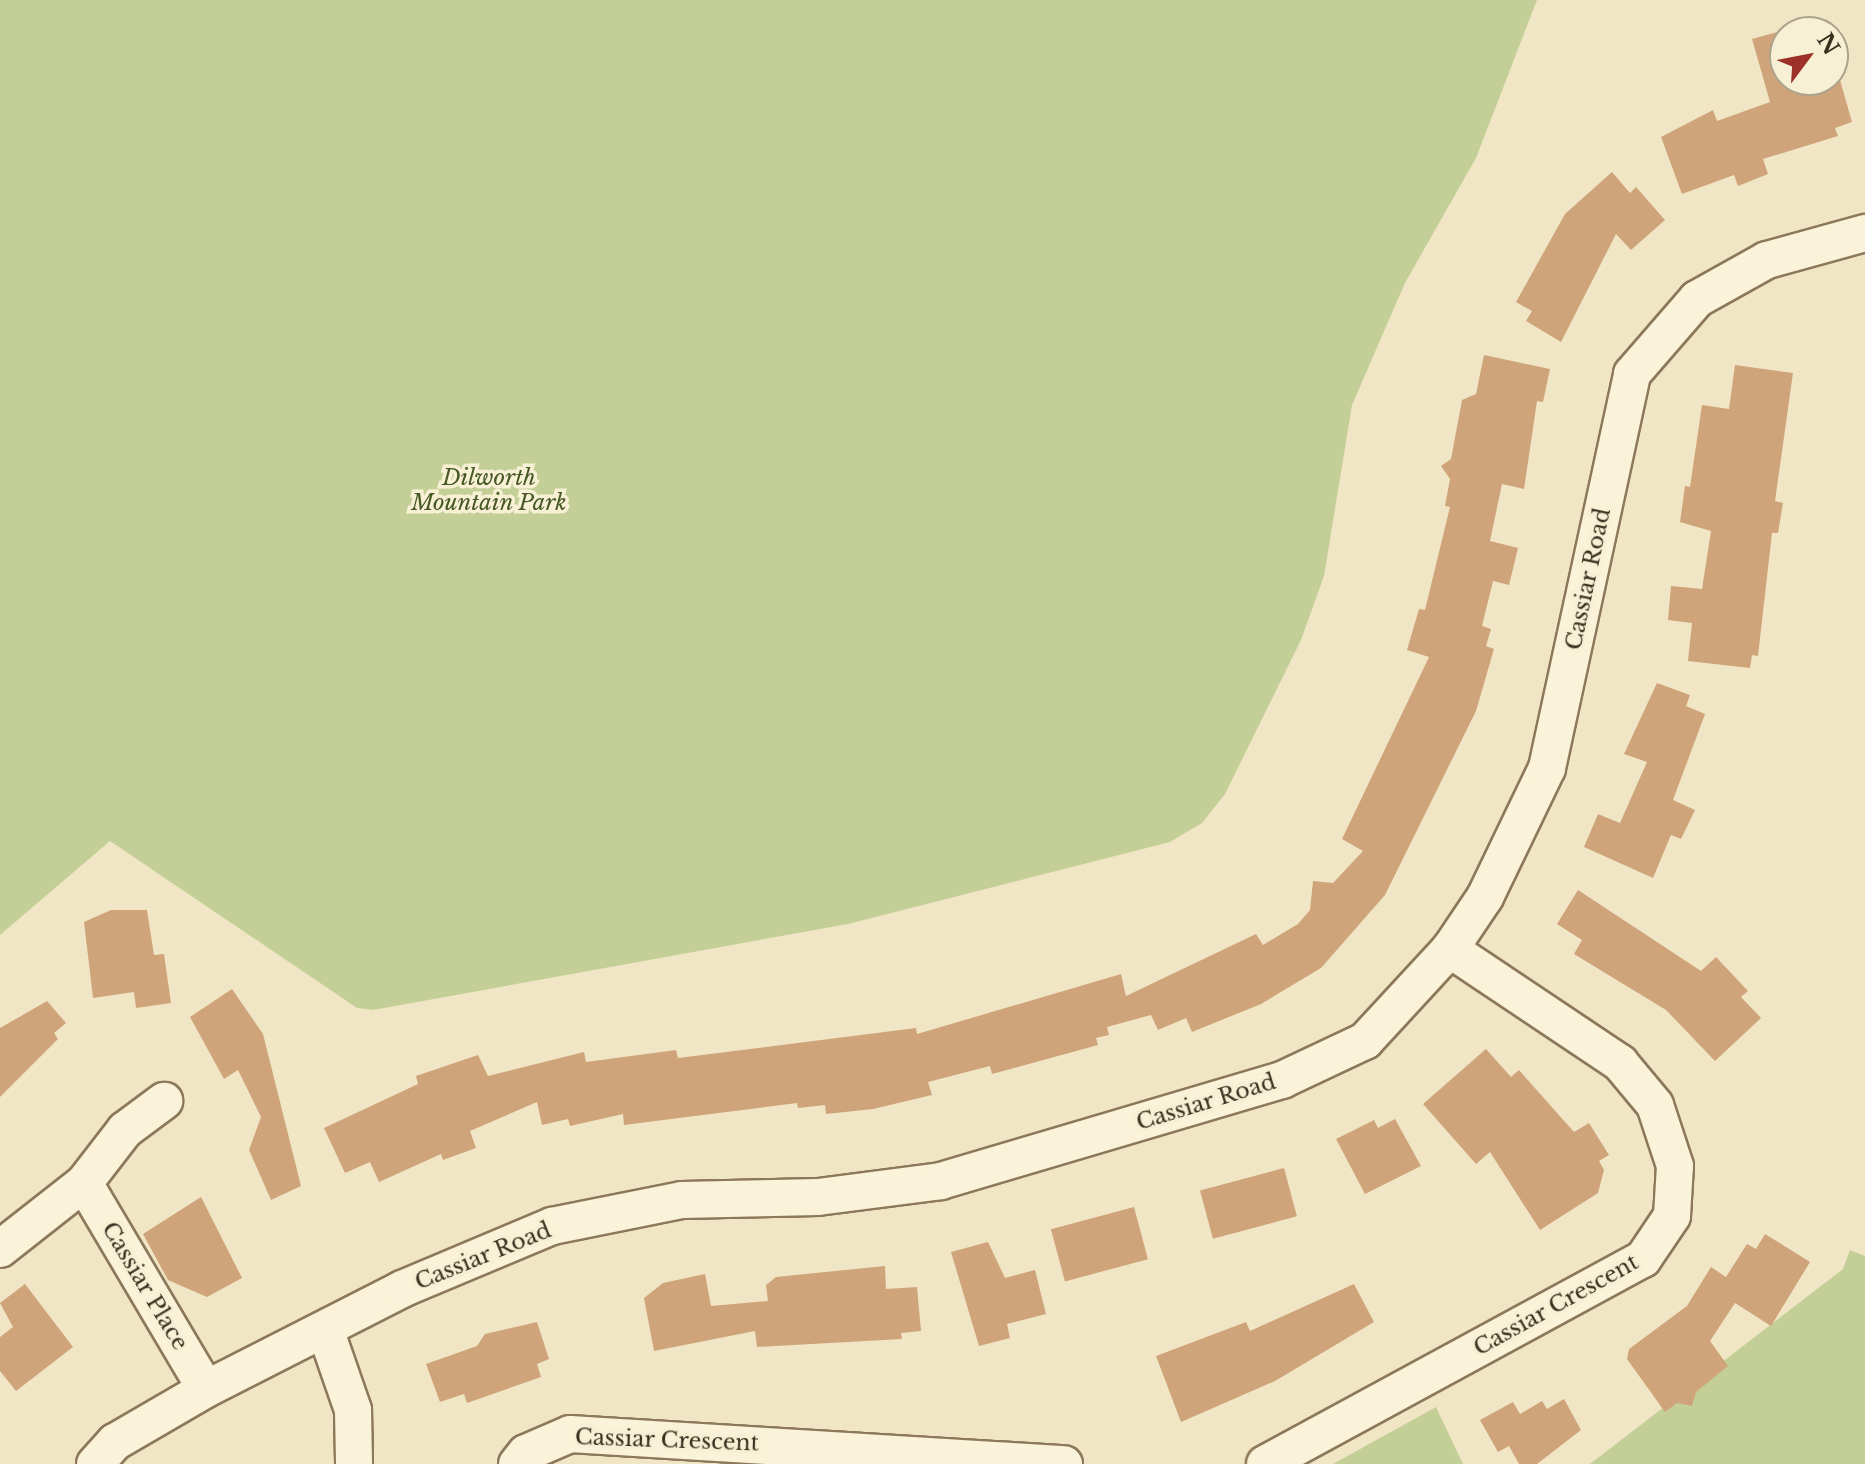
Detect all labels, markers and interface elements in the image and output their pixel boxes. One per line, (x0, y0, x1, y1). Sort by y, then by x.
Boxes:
north arrow (1769, 16, 1849, 96)
text: N (1811, 28, 1845, 60)
park label: Dilworth Mountain Park (411, 464, 567, 516)
street label: Cassiar Road (1560, 505, 1616, 653)
street label: Cassiar Road (1133, 1068, 1279, 1136)
street label: Cassiar Place (96, 1217, 194, 1355)
street label: Cassiar Road (411, 1217, 555, 1295)
street label: Cassiar Crescent (1469, 1249, 1643, 1361)
street label: Cassiar Crescent (574, 1424, 760, 1456)

